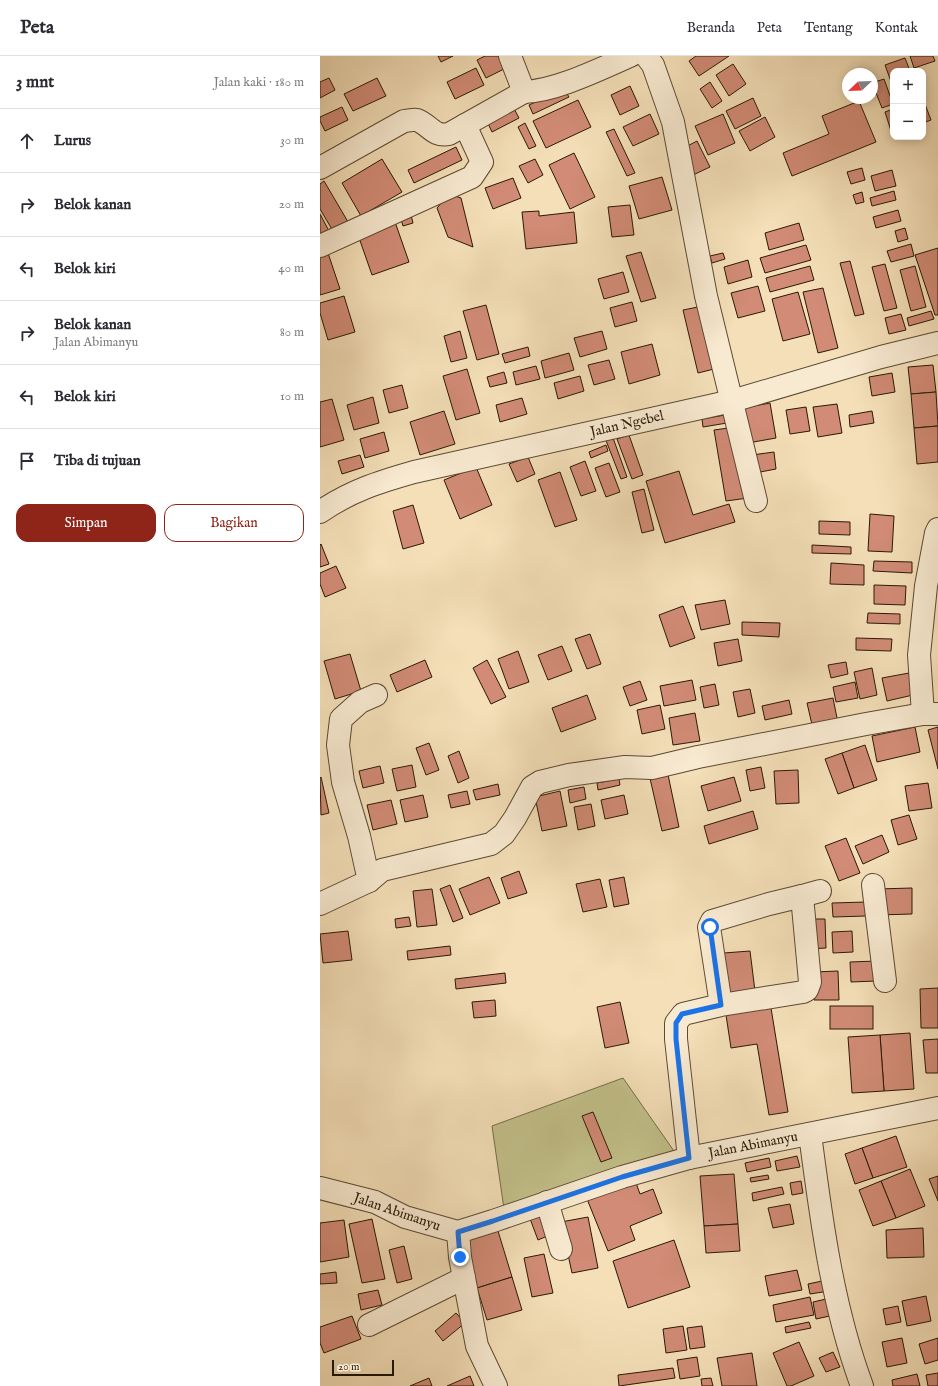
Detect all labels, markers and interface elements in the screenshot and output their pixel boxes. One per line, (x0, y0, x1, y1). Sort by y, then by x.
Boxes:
text: Peta (20, 16, 54, 40)
text: Beranda (687, 19, 735, 37)
text: Peta (757, 19, 782, 37)
text: Tentang (804, 19, 853, 37)
text: Kontak (875, 19, 918, 37)
north arrow (842, 68, 878, 104)
map controls (890, 68, 926, 140)
button: + (890, 68, 926, 104)
text: 3 mnt (16, 72, 54, 93)
text: Jalan kaki · 180 m (214, 74, 304, 91)
button: − (890, 104, 926, 140)
icon: ahead (16, 130, 38, 152)
text: Lurus (54, 131, 91, 150)
text: 30 m (280, 132, 304, 149)
icon: right (16, 194, 38, 216)
text: Belok kanan (54, 195, 131, 214)
text: 20 m (279, 196, 304, 213)
icon: left (16, 258, 38, 280)
text: Belok kiri (54, 259, 116, 278)
text: 40 m (278, 260, 304, 277)
text: Belok kanan (54, 315, 131, 334)
icon: right (16, 322, 38, 344)
text: 80 m (280, 324, 304, 341)
text: Jalan Abimanyu (54, 334, 138, 351)
icon: left (16, 386, 38, 408)
text: Belok kiri (54, 387, 116, 406)
text: 10 m (280, 388, 304, 405)
street label: Jalan Ngebel (586, 407, 666, 442)
icon: arrive (16, 450, 38, 472)
text: Tiba di tujuan (54, 451, 141, 470)
button: Simpan (16, 504, 156, 542)
button: Bagikan (164, 504, 304, 542)
route start (701, 918, 719, 936)
street label: Jalan Abimanyu (705, 1128, 799, 1163)
street label: Jalan Abimanyu (349, 1188, 443, 1235)
route end (451, 1248, 469, 1266)
scale bar (332, 1358, 394, 1377)
text: 20 m (338, 1360, 359, 1374)

